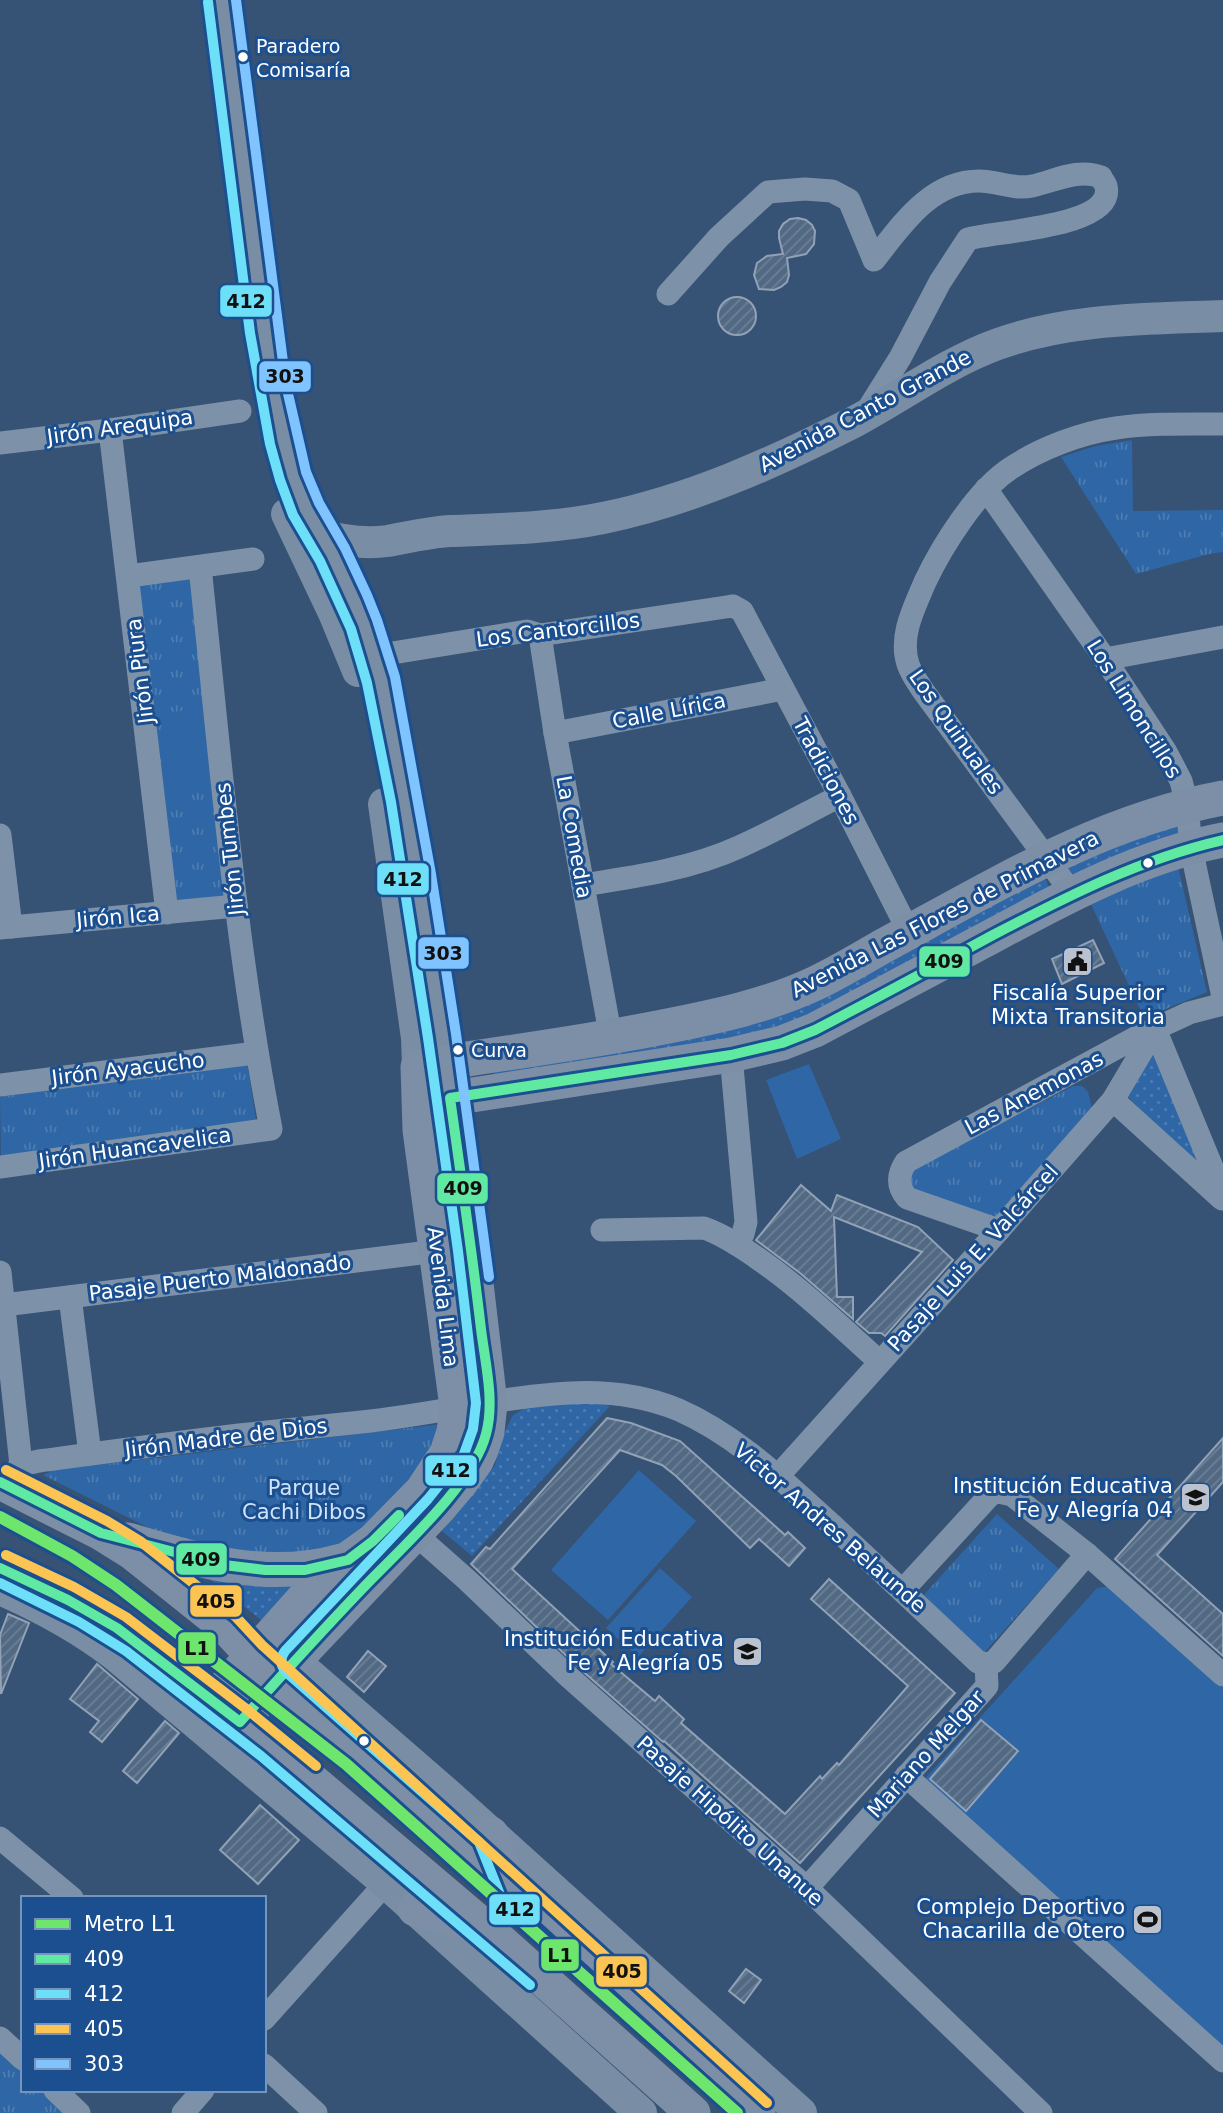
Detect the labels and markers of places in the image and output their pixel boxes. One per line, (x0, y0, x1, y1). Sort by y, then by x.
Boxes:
place label: Paradero Comisaría (256, 35, 351, 81)
marker: Paradero Comisaría (236, 50, 250, 64)
unlabelled marker (1141, 856, 1155, 870)
public building icon: Fiscalía Superior Mixta Transitoria (1061, 944, 1095, 978)
place label: Fiscalía Superior Mixta Transitoria (991, 981, 1165, 1029)
place label: Curva (471, 1039, 527, 1061)
marker: Curva (451, 1043, 465, 1057)
place label: Institución Educativa Fe y Alegría 04 (953, 1474, 1173, 1522)
school or university icon: Institución Educativa Fe y Alegría 04 (1179, 1481, 1213, 1515)
place label: Institución Educativa Fe y Alegría 05 (504, 1627, 724, 1675)
school or university icon: Institución Educativa Fe y Alegría 05 (730, 1634, 764, 1668)
unlabelled marker (357, 1734, 371, 1748)
place label: Complejo Deportivo Chacarilla de Otero (916, 1895, 1125, 1943)
sports icon: Complejo Deportivo Chacarilla de Otero (1131, 1902, 1165, 1936)

